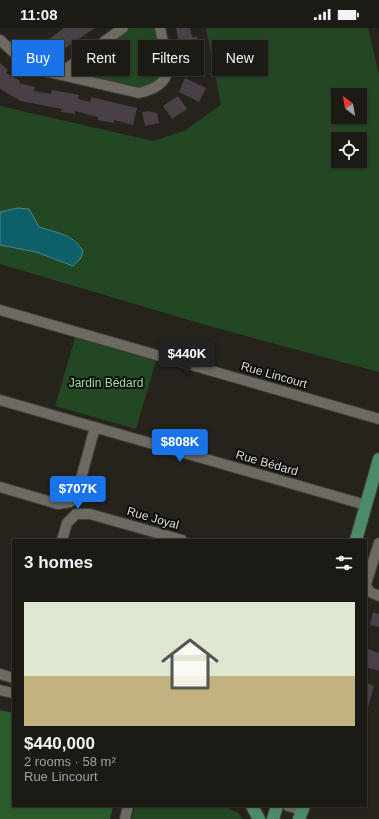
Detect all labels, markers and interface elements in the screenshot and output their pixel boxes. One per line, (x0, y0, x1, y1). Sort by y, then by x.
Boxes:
text: 11:08 (20, 6, 58, 23)
chip: Buy (12, 40, 64, 76)
chip: Rent (72, 40, 130, 76)
chip: Filters (138, 40, 204, 76)
chip: New (212, 40, 268, 76)
north arrow (331, 88, 367, 124)
map controls (331, 88, 367, 168)
button: locate (331, 132, 367, 168)
pin: $440K (159, 341, 215, 375)
text: $440K (168, 346, 206, 361)
street label: Rue Lincourt (239, 359, 309, 391)
park label: Jardin Bédard (69, 376, 143, 390)
pin: $808K (152, 429, 208, 463)
text: $808K (161, 434, 199, 449)
street label: Rue Bédard (234, 447, 300, 479)
pin: $707K (50, 476, 106, 510)
text: $707K (59, 481, 97, 496)
street label: Rue Joyal (125, 504, 181, 532)
icon: filters (333, 552, 355, 574)
text: 3 homes (24, 553, 93, 572)
icon: home (154, 628, 226, 700)
text: $440,000 (24, 734, 95, 753)
text: 2 rooms · 58 m² (24, 754, 116, 769)
text: Rue Lincourt (24, 769, 98, 784)

